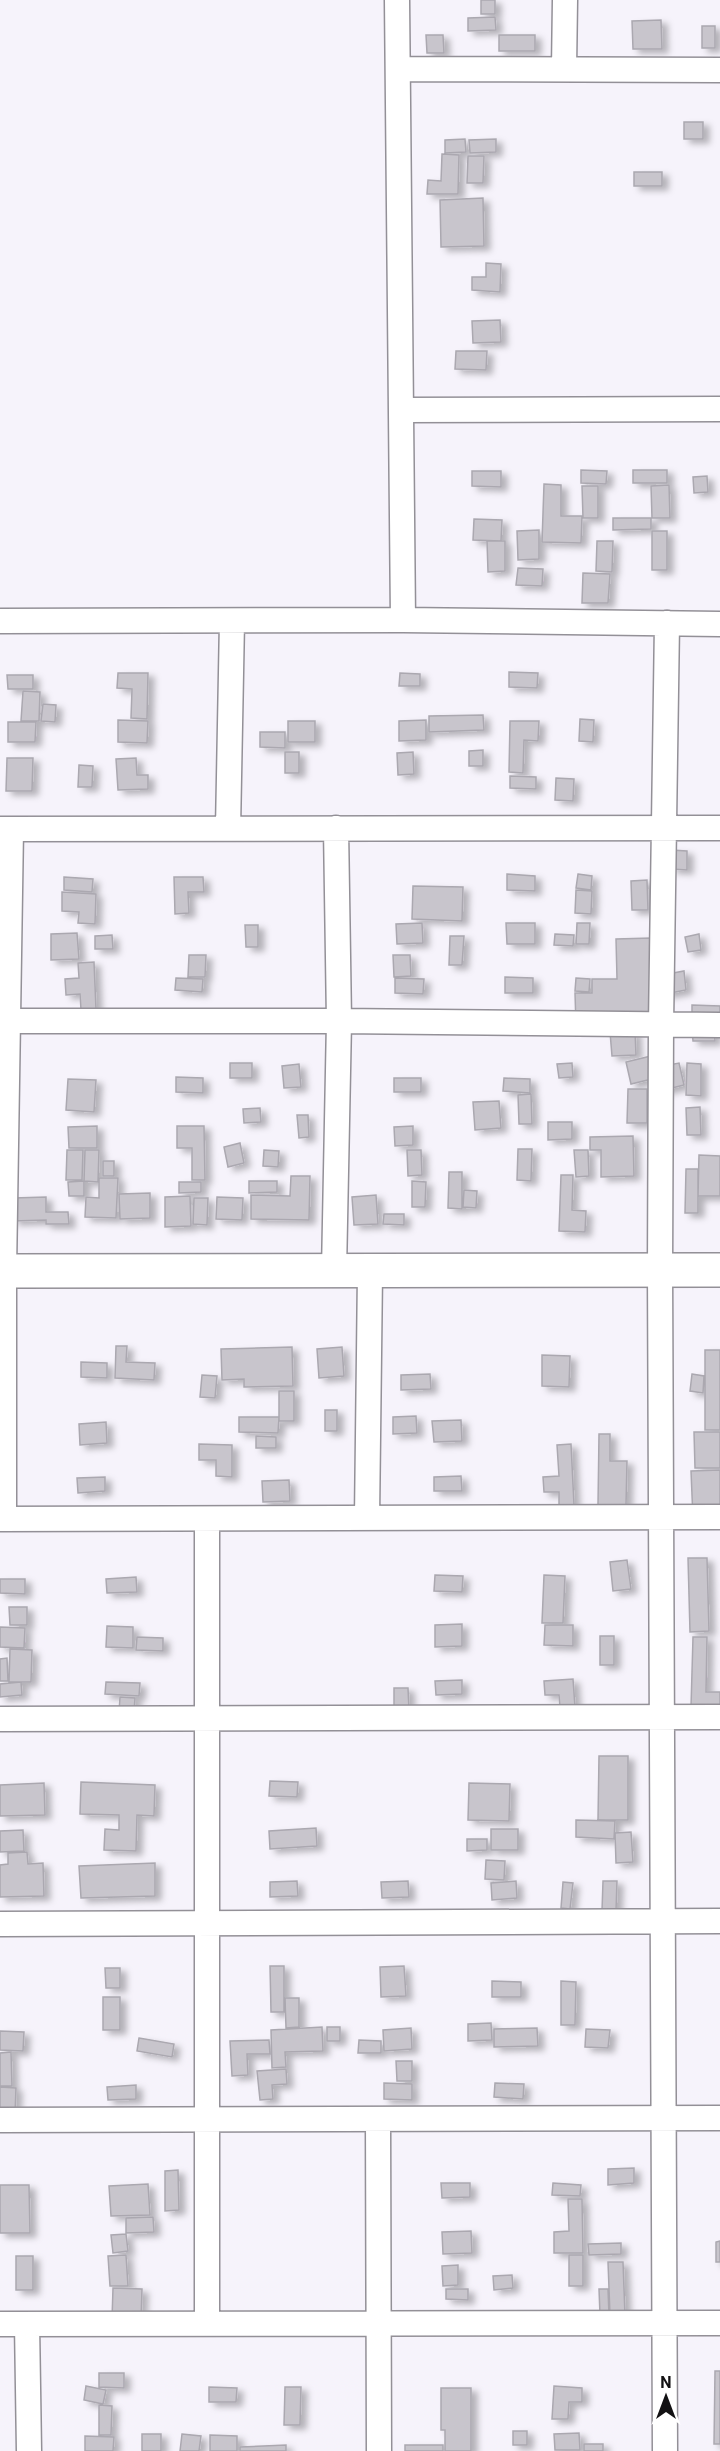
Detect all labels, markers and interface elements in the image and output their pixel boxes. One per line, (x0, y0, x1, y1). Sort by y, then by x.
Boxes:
north arrow (636, 2367, 696, 2427)
text: N (660, 2373, 672, 2392)

